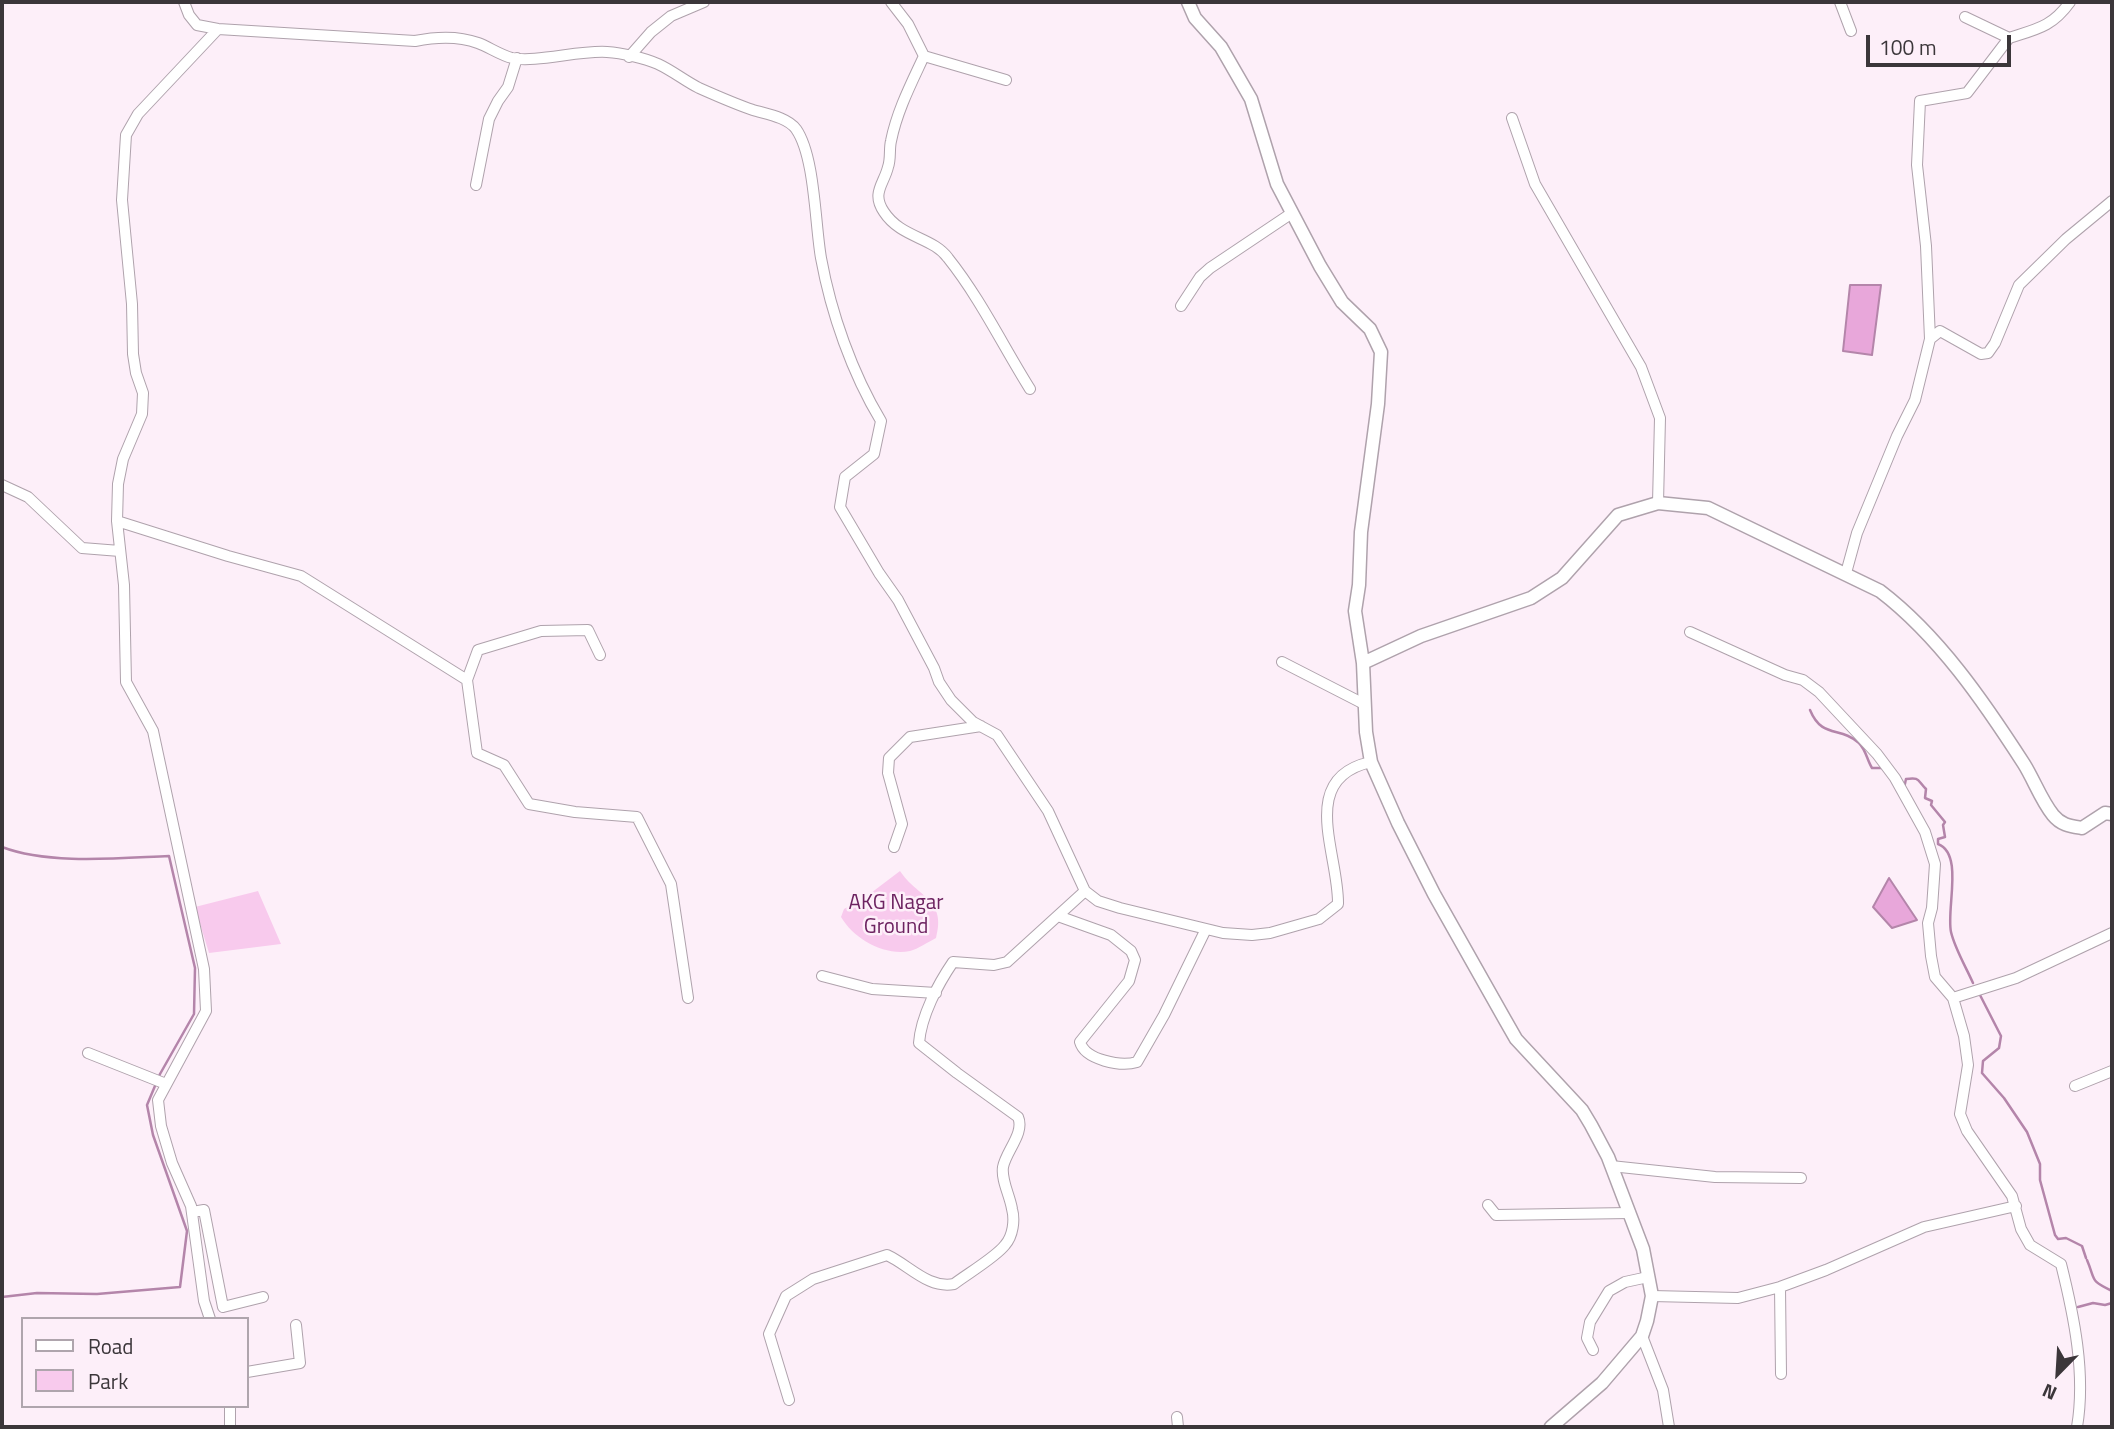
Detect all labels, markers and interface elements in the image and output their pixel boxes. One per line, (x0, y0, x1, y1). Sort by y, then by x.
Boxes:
scale bar (1869, 21, 2014, 65)
text: 100 m (1879, 31, 1936, 63)
park label: AKG Nagar Ground (849, 891, 943, 941)
legend (21, 1317, 248, 1408)
text: Road (88, 1330, 133, 1362)
north arrow (2023, 1338, 2093, 1408)
text: Park (88, 1365, 128, 1397)
text: N (2037, 1377, 2061, 1409)

